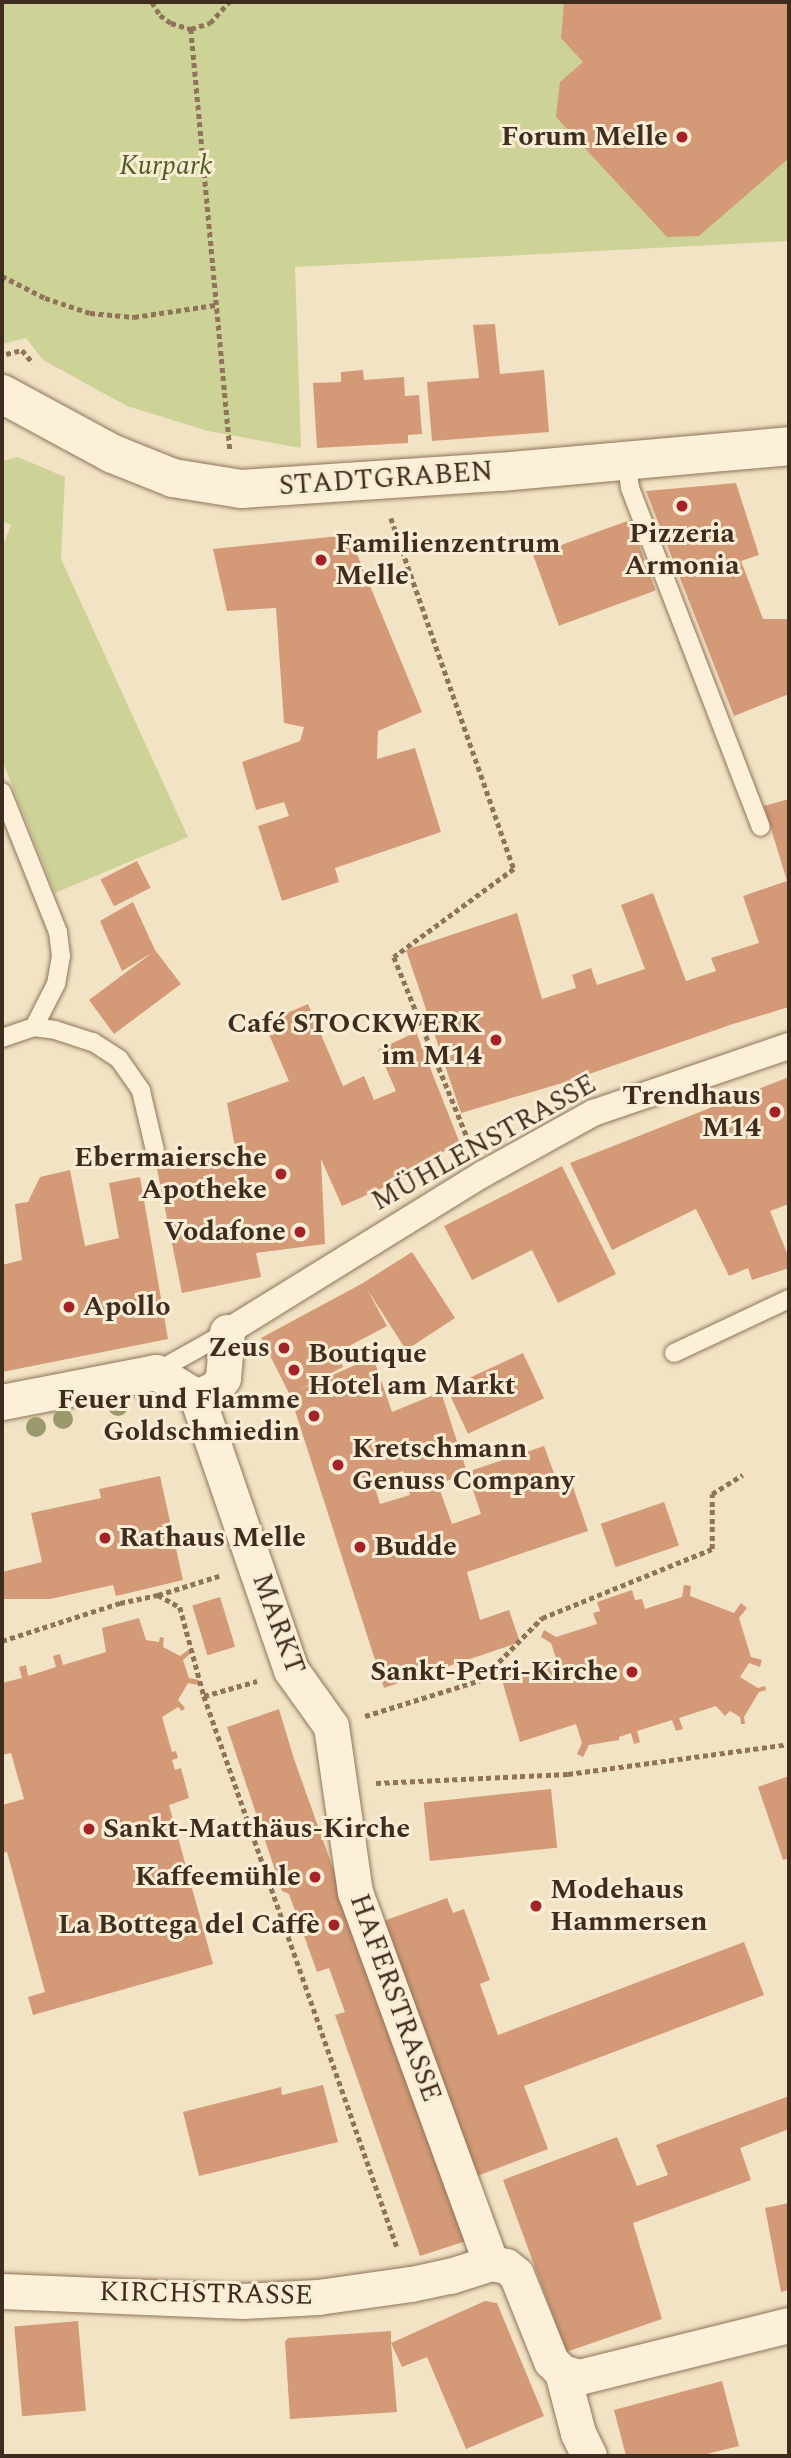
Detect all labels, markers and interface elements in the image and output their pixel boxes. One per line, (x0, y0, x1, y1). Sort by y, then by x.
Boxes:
place label: Forum Melle (501, 120, 668, 154)
marker: Forum Melle (674, 129, 690, 145)
park label: Kurpark (119, 149, 213, 183)
street label: STADTGRABEN (278, 455, 494, 503)
marker: Pizzeria Armonia (674, 498, 690, 514)
place label: Pizzeria Armonia (624, 517, 740, 583)
place label: Familienzentrum Melle (335, 527, 560, 593)
marker: Familienzentrum Melle (313, 552, 329, 568)
place label: Café STOCKWERK im M14 (227, 1007, 482, 1073)
marker: Café STOCKWERK im M14 (488, 1032, 504, 1048)
street label: MÜHLENSTRASSE (366, 1067, 602, 1219)
place label: Trendhaus M14 (622, 1079, 761, 1145)
marker: Trendhaus M14 (767, 1104, 783, 1120)
place label: Ebermaiersche Apotheke (74, 1141, 267, 1207)
marker: Ebermaiersche Apotheke (273, 1166, 289, 1182)
place label: Vodafone (163, 1215, 286, 1249)
marker: Vodafone (292, 1224, 308, 1240)
place label: Apollo (83, 1290, 170, 1324)
marker: Apollo (61, 1299, 77, 1315)
place label: Zeus (208, 1331, 270, 1365)
place label: Boutique Hotel am Markt (308, 1337, 516, 1403)
marker: Zeus (276, 1340, 292, 1356)
marker: Boutique Hotel am Markt (286, 1362, 302, 1378)
place label: Feuer und Flamme Goldschmiedin (57, 1383, 300, 1449)
marker: Feuer und Flamme Goldschmiedin (306, 1408, 322, 1424)
place label: Kretschmann Genuss Company (352, 1432, 574, 1498)
marker: Kretschmann Genuss Company (330, 1457, 346, 1473)
place label: Rathaus Melle (119, 1521, 306, 1555)
marker: Rathaus Melle (97, 1530, 113, 1546)
place label: Budde (374, 1530, 457, 1564)
marker: Budde (352, 1539, 368, 1555)
street label: MARKT (244, 1569, 312, 1679)
place label: Sankt-Petri-Kirche (370, 1655, 618, 1689)
marker: Sankt-Petri-Kirche (624, 1664, 640, 1680)
place label: Sankt-Matthäus-Kirche (103, 1812, 410, 1846)
marker: Sankt-Matthäus-Kirche (81, 1821, 97, 1837)
place label: Kaffeemühle (135, 1860, 301, 1894)
marker: Kaffeemühle (307, 1869, 323, 1885)
place label: Modehaus Hammersen (550, 1873, 707, 1939)
street label: HAFERSTRASSE (342, 1889, 448, 2107)
marker: Modehaus Hammersen (528, 1898, 544, 1914)
place label: La Bottega del Caffè (58, 1908, 320, 1942)
marker: La Bottega del Caffè (326, 1917, 342, 1933)
street label: KIRCHSTRASSE (99, 2275, 313, 2313)

